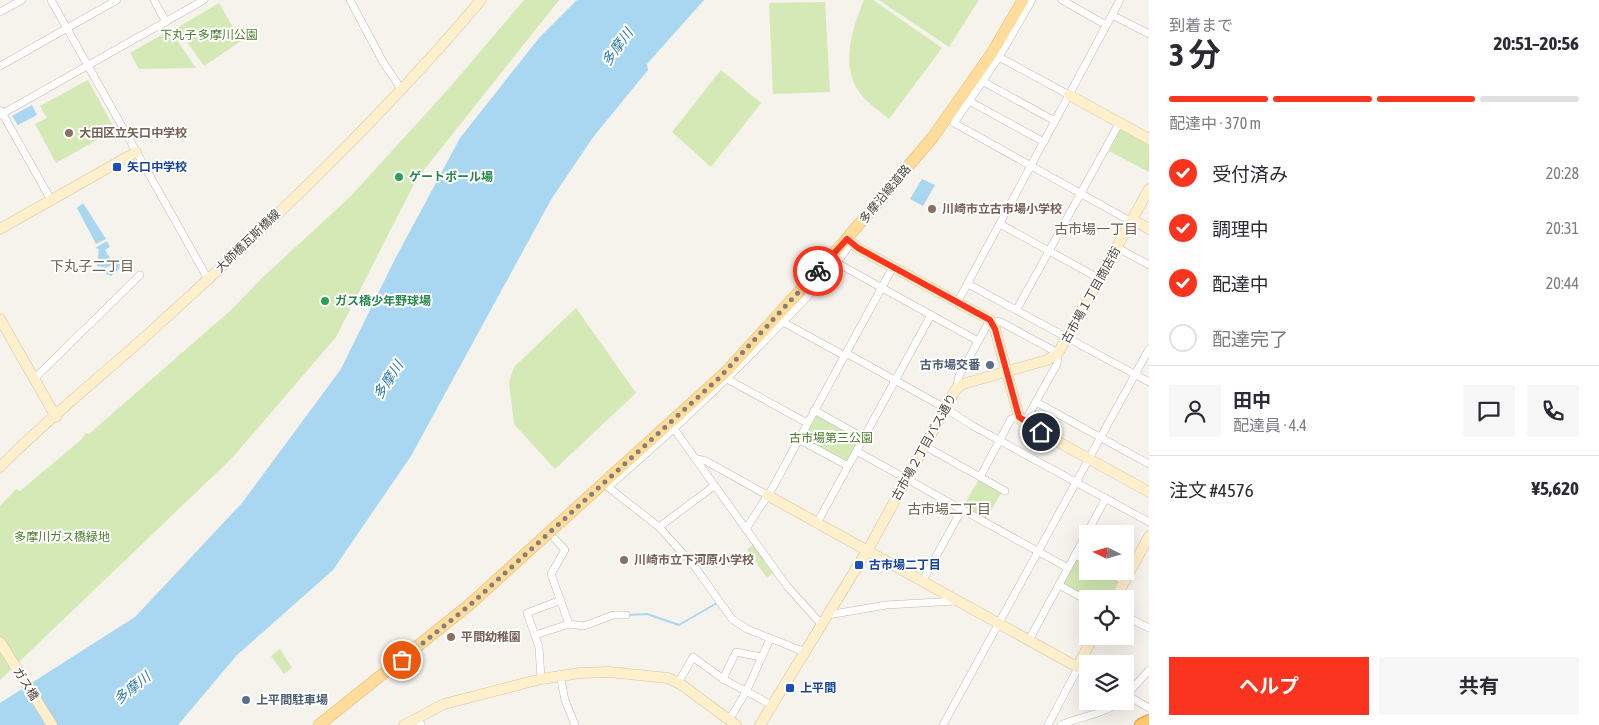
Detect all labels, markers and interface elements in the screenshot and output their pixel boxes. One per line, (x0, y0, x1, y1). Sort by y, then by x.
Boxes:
text: 到着まで (1169, 16, 1233, 34)
water label: 多摩川 (598, 24, 637, 69)
park label: 下丸子 多摩川公園 (160, 28, 258, 42)
text: 20:51–20:56 (1493, 32, 1579, 54)
text: 3 分 (1169, 36, 1220, 73)
text: 配達中 · 370 m (1169, 114, 1261, 132)
place label: 大田区立矢口中学校 (79, 126, 187, 140)
marker: 大田区立矢口中学校 (63, 127, 75, 139)
icon: check (1169, 159, 1197, 187)
place label: 矢口中学校 (127, 160, 187, 174)
marker: 矢口中学校 (111, 161, 123, 173)
street label: 多摩沿線道路 (856, 162, 914, 226)
text: 受付済み (1212, 163, 1288, 185)
text: 20:28 (1546, 164, 1579, 182)
place label: ゲートボール場 (409, 170, 493, 184)
marker: ゲートボール場 (393, 171, 405, 183)
place label: 川崎市立古市場小学校 (942, 202, 1062, 216)
marker: 川崎市立古市場小学校 (926, 203, 938, 215)
street label: 大師橋瓦斯橋線 (213, 207, 283, 275)
icon: check (1169, 214, 1197, 242)
text: 調理中 (1212, 218, 1269, 240)
text: 20:31 (1546, 219, 1579, 237)
district label: 古市場一丁目 (1054, 221, 1138, 237)
street label: 古市場１丁目商店街 (1059, 244, 1123, 346)
courier (793, 246, 843, 296)
icon: bike (804, 257, 832, 285)
district label: 下丸子二丁目 (50, 258, 134, 274)
icon: check (1169, 269, 1197, 297)
text: 配達中 (1212, 273, 1269, 295)
text: 20:44 (1546, 274, 1579, 292)
place label: ガス橋少年野球場 (335, 294, 431, 308)
marker: ガス橋少年野球場 (319, 295, 331, 307)
text: 配達完了 (1212, 328, 1288, 350)
water label: 多摩川 (370, 356, 407, 402)
place label: 古市場交番 (920, 358, 981, 372)
marker: 古市場交番 (984, 359, 996, 371)
button: person (1169, 385, 1221, 437)
button: chat (1463, 385, 1515, 437)
button: phone (1527, 385, 1579, 437)
text: 田中 (1233, 389, 1271, 411)
street label: 古市場２丁目バス通り (889, 391, 959, 503)
pin (1020, 411, 1062, 453)
text: 配達員 · 4.4 (1233, 416, 1307, 434)
icon: home (1027, 418, 1055, 446)
park label: 古市場第三公園 (789, 431, 873, 445)
text: ¥5,620 (1531, 477, 1579, 499)
text: 注文 #4576 (1169, 479, 1254, 501)
district label: 古市場二丁目 (907, 501, 991, 517)
north arrow (1079, 525, 1134, 580)
map controls (1079, 525, 1134, 710)
park label: 多摩川ガス橋緑地 (14, 530, 110, 544)
place label: 川崎市立下河原小学校 (634, 553, 754, 567)
marker: 川崎市立下河原小学校 (618, 554, 630, 566)
place label: 古市場二丁目 (869, 558, 941, 572)
marker: 古市場二丁目 (853, 559, 865, 571)
button: locate (1079, 590, 1134, 645)
place label: 平間幼稚園 (461, 630, 521, 644)
marker: 平間幼稚園 (445, 631, 457, 643)
pin (381, 639, 423, 681)
icon: bag (388, 646, 416, 674)
button: layers (1079, 655, 1134, 710)
button: ヘルプ (1169, 657, 1369, 715)
button: 共有 (1379, 657, 1579, 715)
street label: ガス橋 (11, 665, 41, 703)
water label: 多摩川 (111, 667, 155, 707)
place label: 上平間 (800, 681, 836, 695)
marker: 上平間 (784, 682, 796, 694)
place label: 上平間駐車場 (256, 693, 328, 707)
marker: 上平間駐車場 (240, 694, 252, 706)

